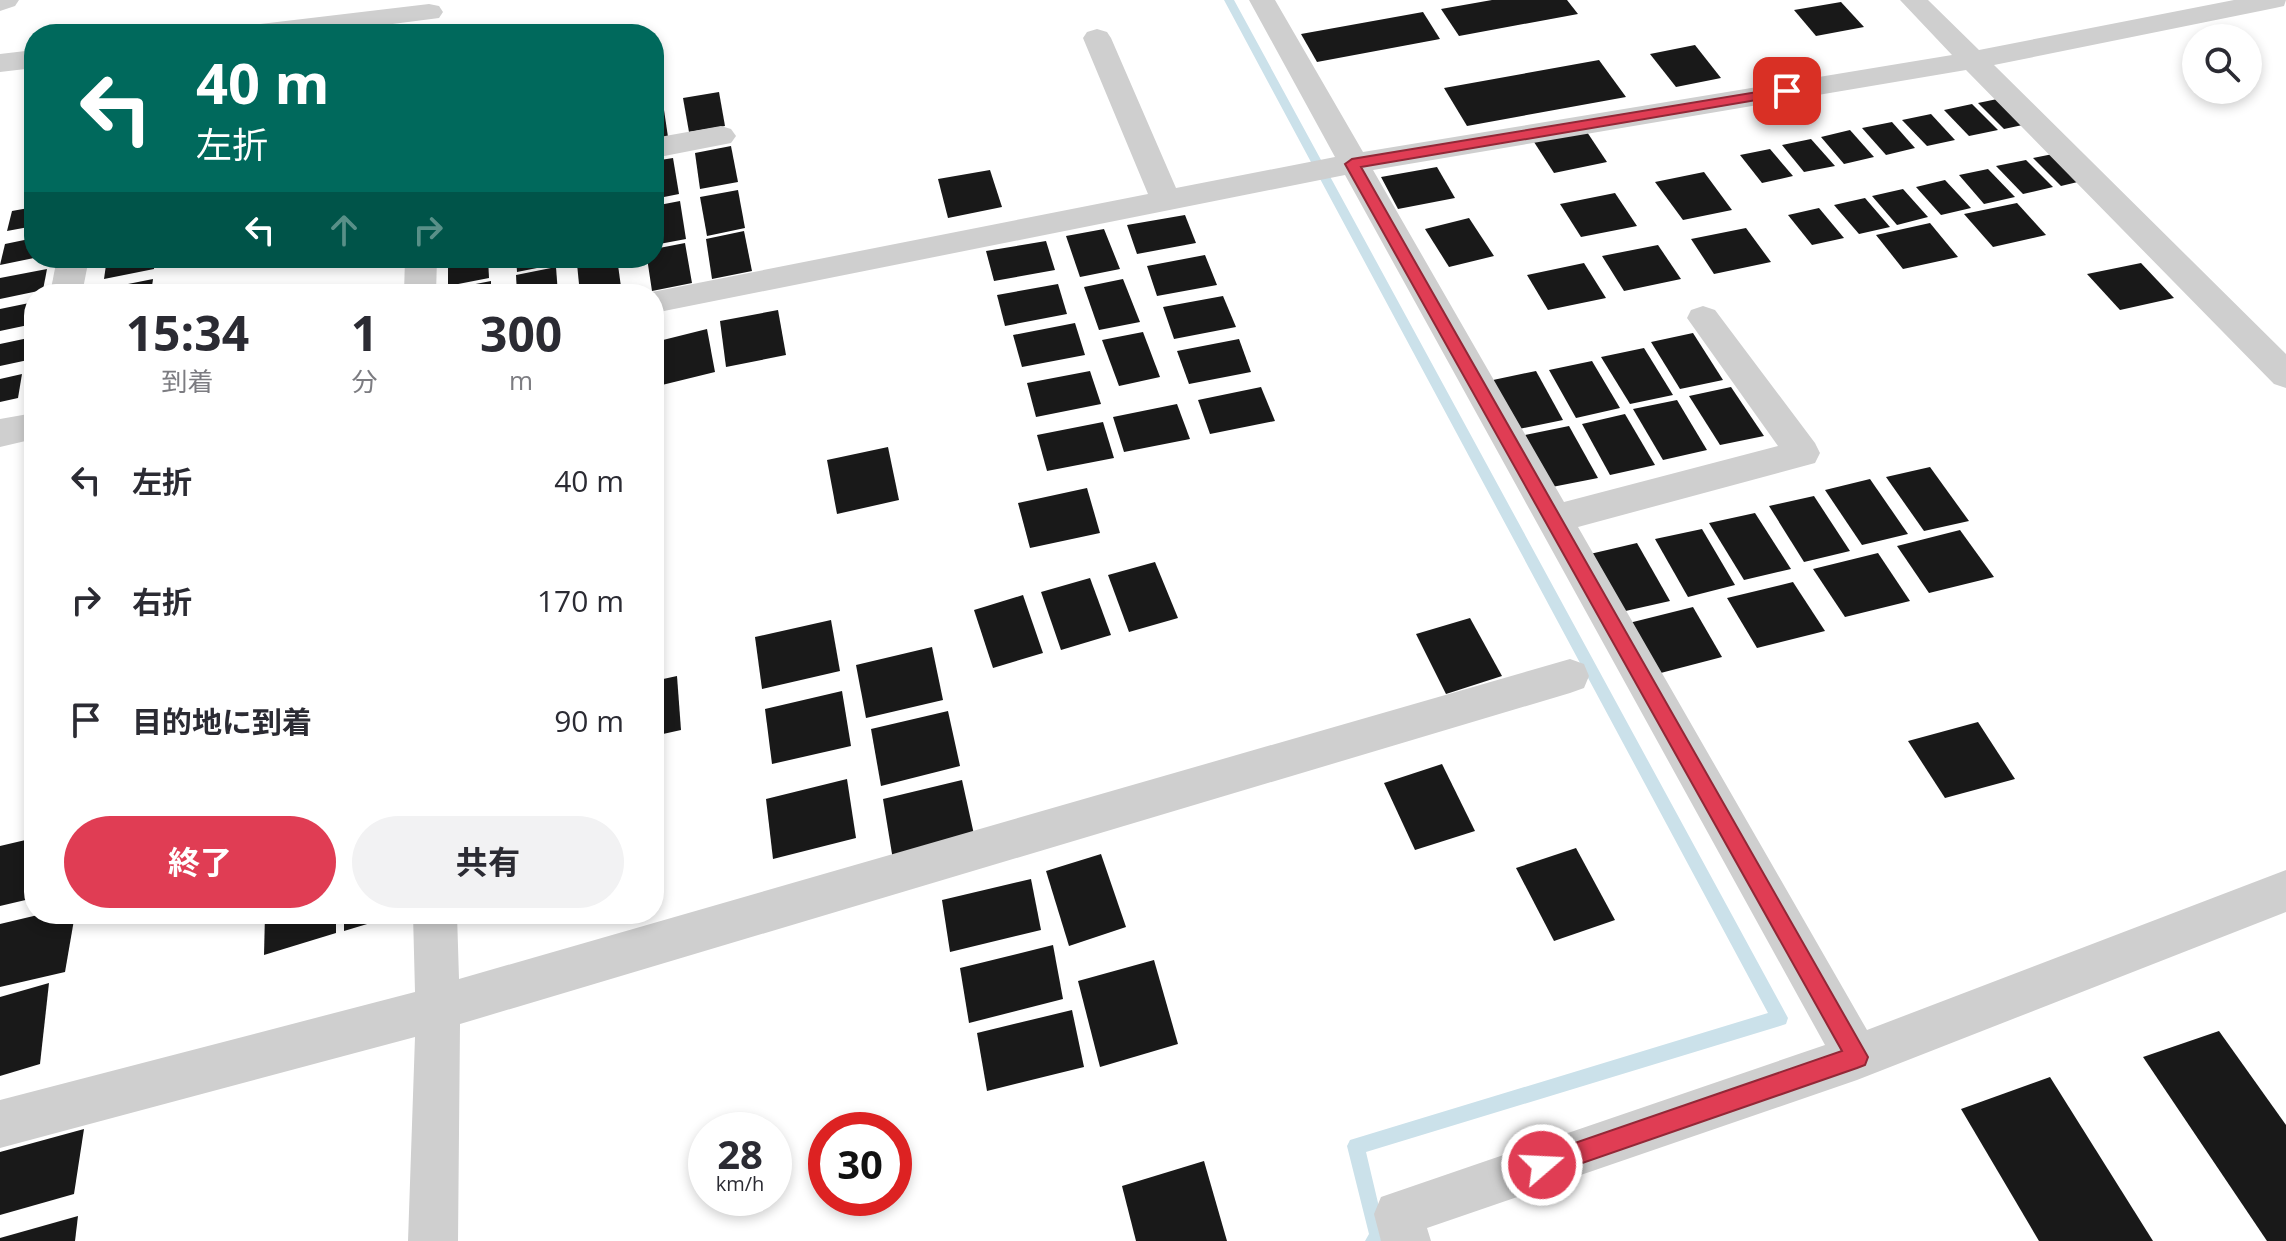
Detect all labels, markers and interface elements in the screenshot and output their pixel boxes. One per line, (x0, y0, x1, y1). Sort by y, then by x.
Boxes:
map controls (2182, 24, 2262, 104)
button: search (2182, 24, 2262, 104)
text: 40 m (196, 44, 330, 120)
icon: left (64, 56, 168, 160)
pin (1753, 57, 1821, 125)
icon: arrive (1765, 69, 1809, 113)
text: 左折 (196, 120, 268, 169)
icon: left (238, 208, 282, 252)
icon: ahead (322, 208, 366, 252)
icon: right (406, 208, 450, 252)
text: 15:34 (126, 300, 249, 365)
text: 1 (351, 300, 378, 365)
text: 300 (480, 301, 562, 366)
text: m (509, 362, 533, 398)
text: 到着 (161, 363, 213, 399)
text: 分 (352, 363, 378, 399)
icon: left (64, 458, 108, 502)
text: 40 m (554, 460, 624, 501)
text: 左折 (132, 461, 192, 502)
icon: right (64, 578, 108, 622)
text: 170 m (537, 580, 624, 621)
text: 右折 (132, 581, 192, 622)
icon: arrive (64, 698, 108, 742)
text: 90 m (554, 700, 624, 741)
text: 目的地に到着 (132, 701, 312, 742)
button: 終了 (64, 816, 336, 908)
button: 共有 (352, 816, 624, 908)
speed limit sign: 30 (808, 1112, 912, 1216)
position arrow (1500, 1123, 1584, 1207)
text: 28 (717, 1126, 763, 1181)
text: km/h (716, 1170, 764, 1197)

